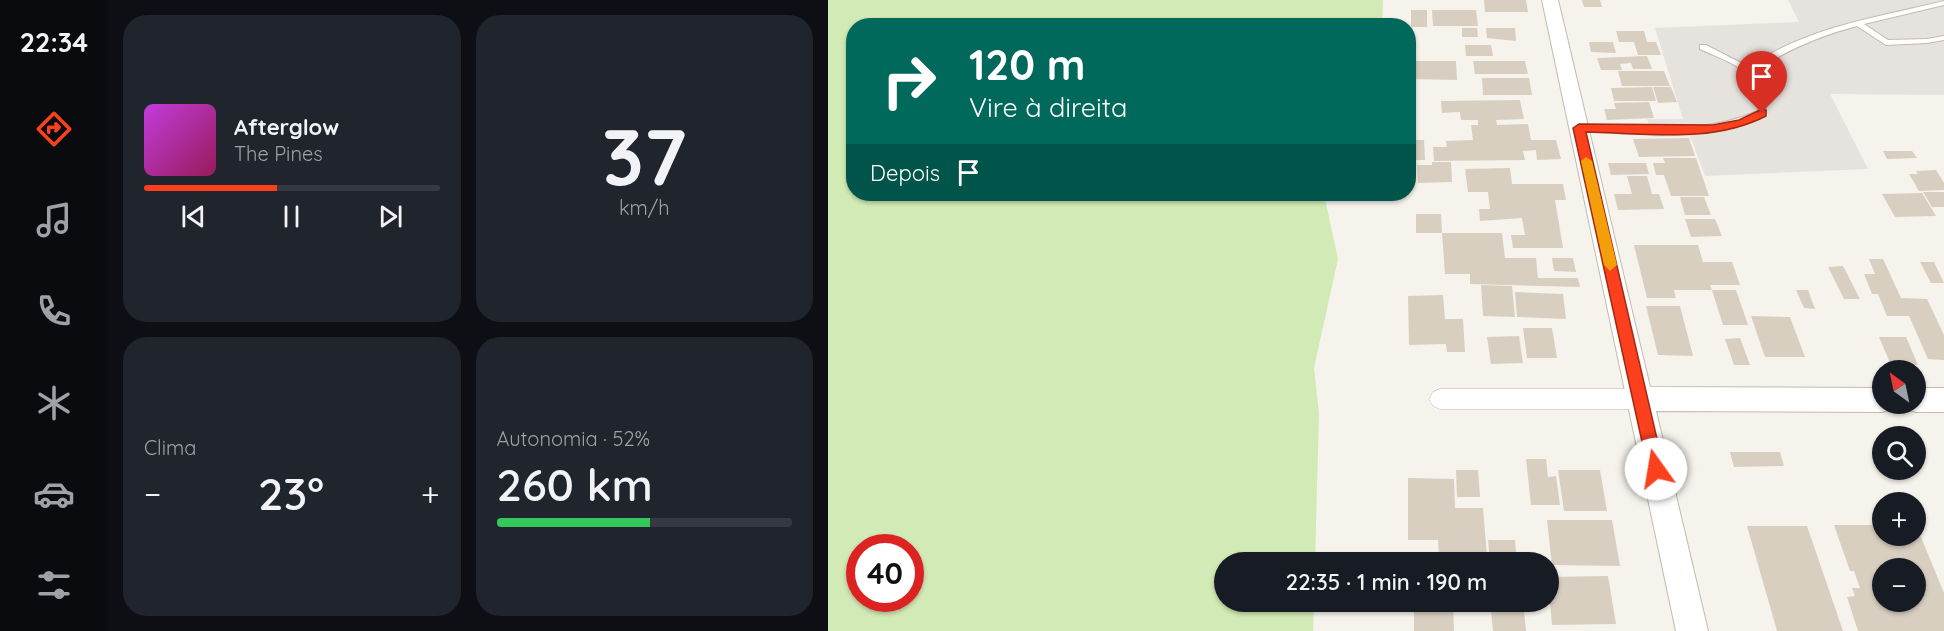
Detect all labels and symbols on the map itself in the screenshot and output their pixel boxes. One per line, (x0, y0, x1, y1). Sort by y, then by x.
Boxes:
pin (1736, 51, 1787, 113)
north arrow (1872, 360, 1926, 414)
position arrow (1624, 437, 1688, 501)
speed limit sign: 40 (846, 534, 924, 612)

